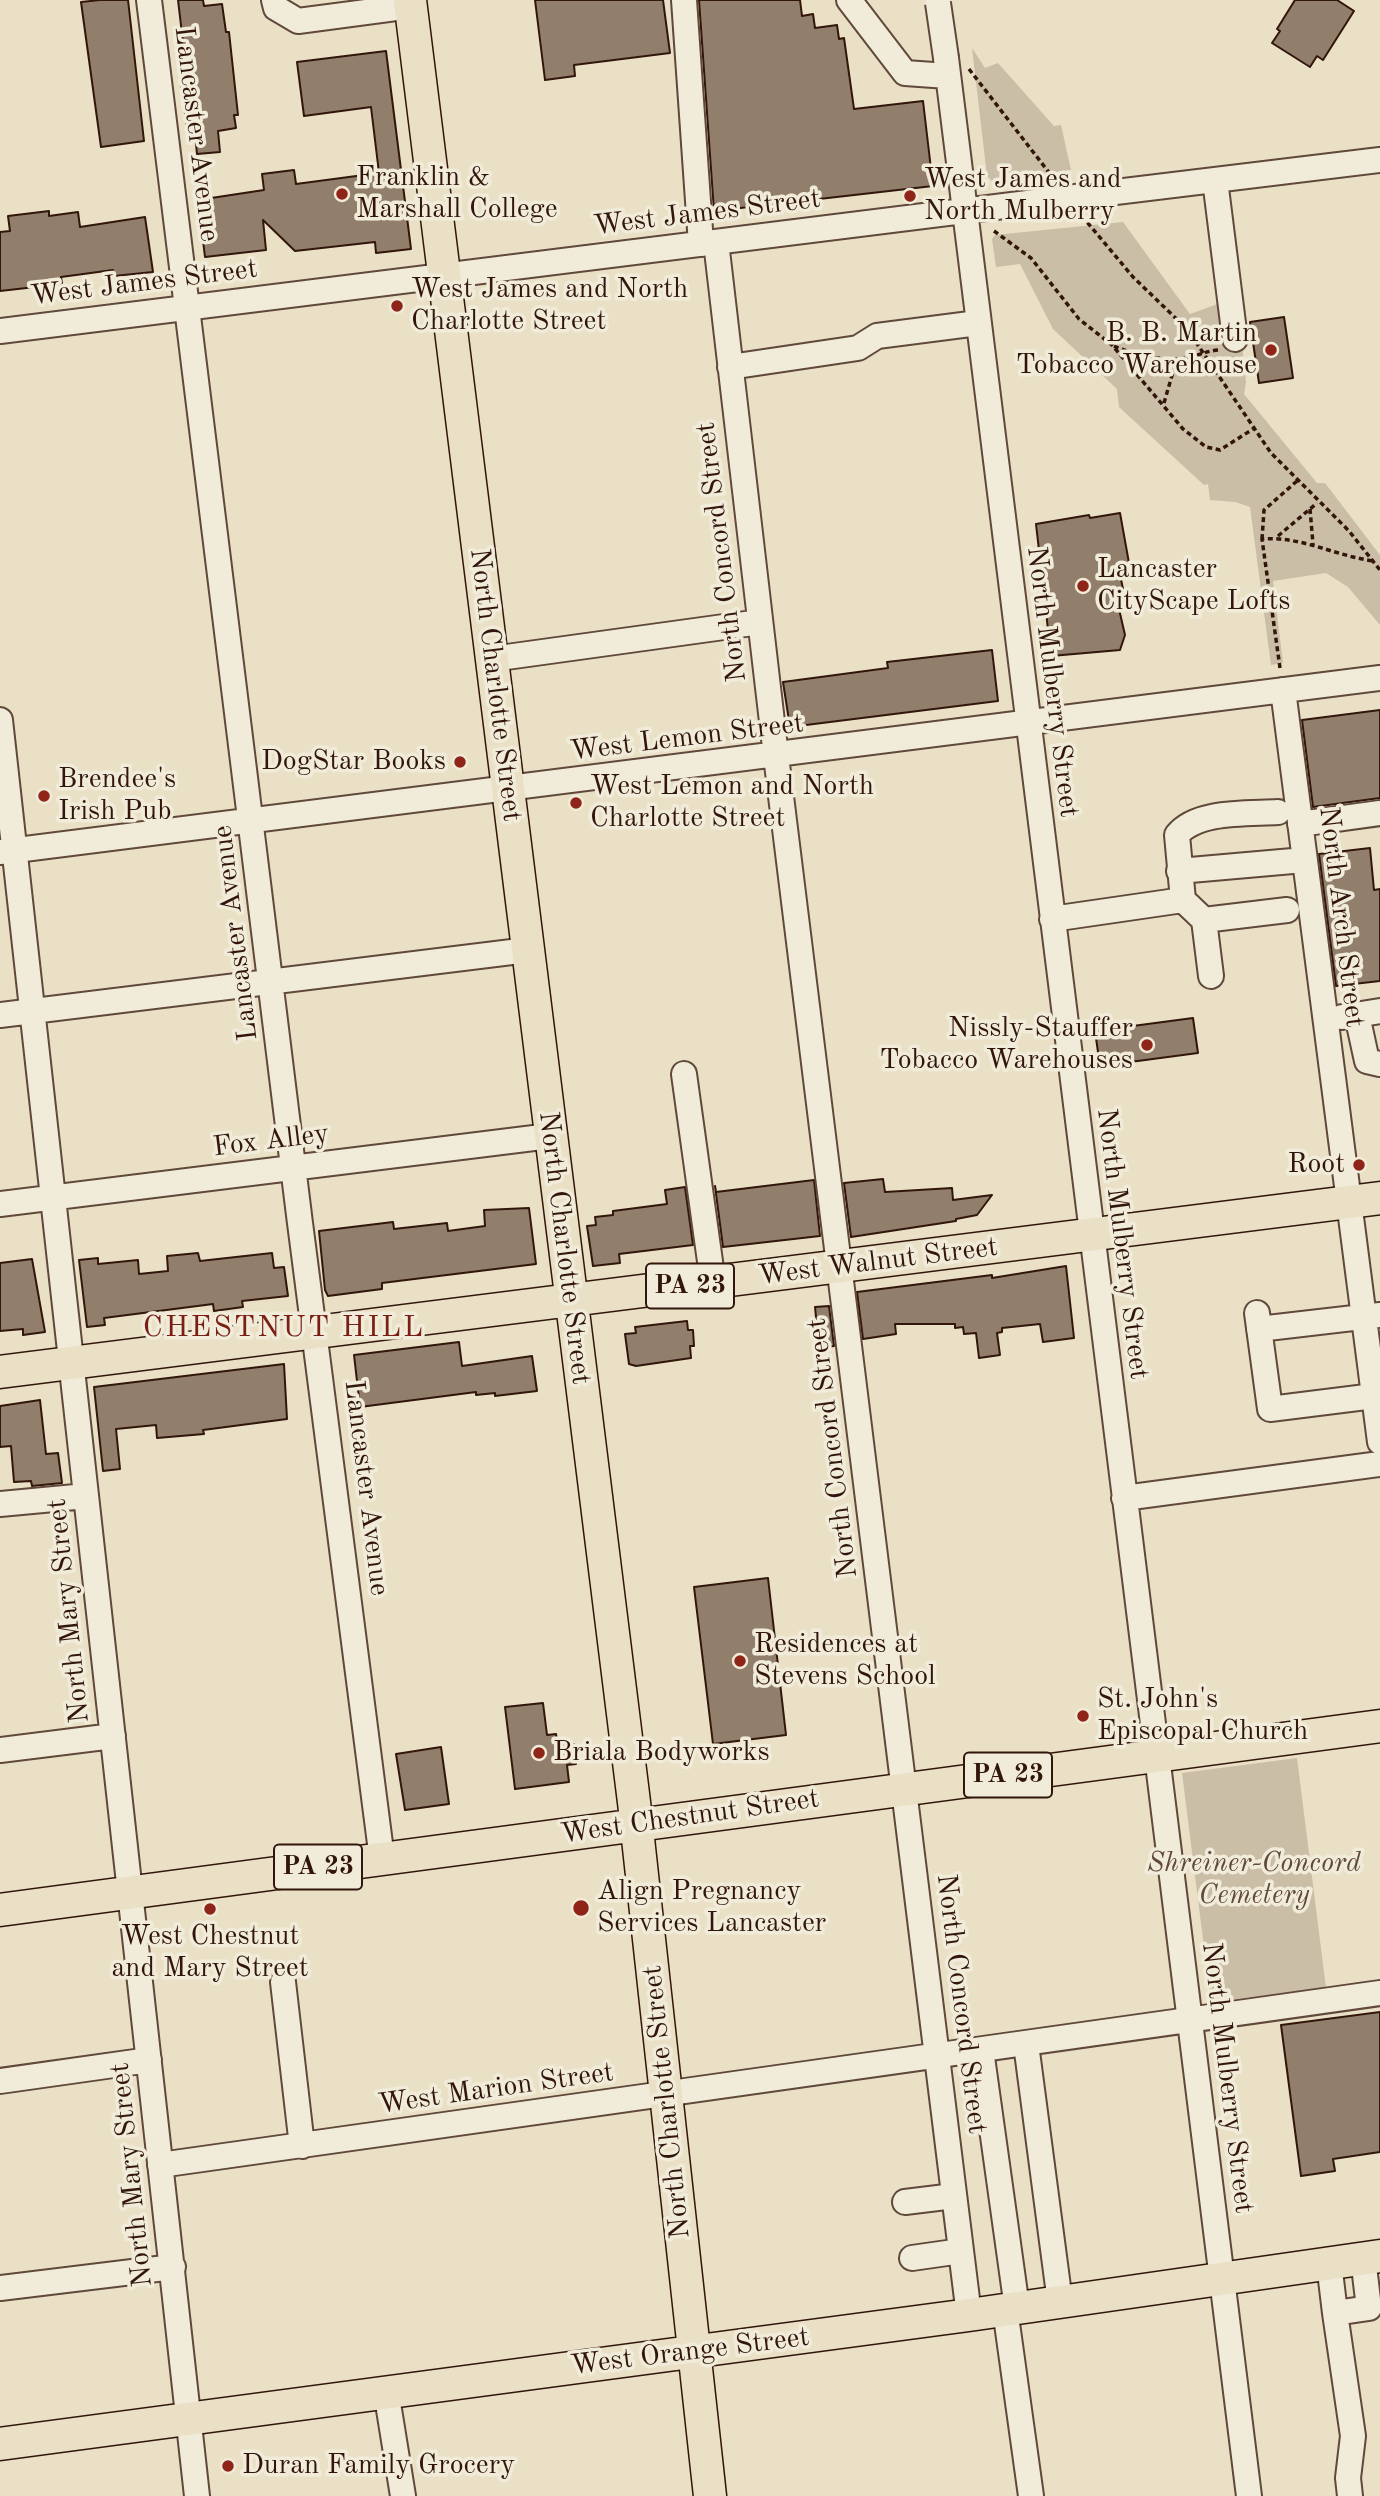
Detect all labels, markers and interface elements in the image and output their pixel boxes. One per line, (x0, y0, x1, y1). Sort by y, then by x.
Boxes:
street label: Lancaster Avenue (166, 24, 226, 244)
place label: Franklin & Marshall College (356, 161, 558, 227)
place label: West James and North Mulberry (924, 163, 1122, 229)
street label: West James Street (592, 182, 822, 244)
marker: Franklin & Marshall College (334, 186, 350, 202)
marker: West James and North Mulberry (902, 188, 918, 204)
street label: West James Street (29, 252, 259, 314)
place label: West James and North Charlotte Street (411, 273, 688, 339)
marker: West James and North Charlotte Street (389, 298, 405, 314)
place label: B. B. Martin Tobacco Warehouse (1016, 317, 1257, 383)
marker: B. B. Martin Tobacco Warehouse (1263, 342, 1279, 358)
street label: North Concord Street (689, 420, 755, 684)
street label: North Mulberry Street (1019, 545, 1085, 819)
street label: North Charlotte Street (462, 546, 528, 824)
place label: Lancaster CityScape Lofts (1097, 553, 1290, 619)
marker: Lancaster CityScape Lofts (1075, 578, 1091, 594)
street label: West Lemon Street (568, 707, 806, 769)
place label: DogStar Books (261, 745, 446, 779)
marker: DogStar Books (452, 754, 468, 770)
place label: Brendee's Irish Pub (58, 763, 176, 829)
place label: West Lemon and North Charlotte Street (590, 770, 874, 836)
marker: Brendee's Irish Pub (36, 788, 52, 804)
marker: West Lemon and North Charlotte Street (568, 795, 584, 811)
street label: North Arch Street (1311, 805, 1371, 1029)
street label: Lancaster Avenue (206, 823, 266, 1043)
place label: Nissly-Stauffer Tobacco Warehouses (880, 1012, 1133, 1078)
marker: Nissly-Stauffer Tobacco Warehouses (1139, 1037, 1155, 1053)
street label: North Mulberry Street (1089, 1107, 1155, 1381)
street label: North Charlotte Street (531, 1109, 597, 1387)
street label: Fox Alley (211, 1117, 331, 1165)
place label: Root (1287, 1148, 1345, 1182)
marker: Root (1351, 1157, 1367, 1173)
street label: West Walnut Street (756, 1231, 1000, 1293)
road number: PA 23 (646, 1264, 734, 1308)
district label: CHESTNUT HILL (144, 1310, 424, 1346)
street label: North Concord Street (800, 1316, 866, 1580)
street label: Lancaster Avenue (336, 1378, 396, 1598)
street label: North Mary Street (41, 1497, 97, 1725)
place label: Residences at Stevens School (754, 1628, 936, 1694)
marker: Residences at Stevens School (732, 1653, 748, 1669)
place label: St. John's Episcopal Church (1097, 1683, 1308, 1749)
marker: St. John's Episcopal Church (1075, 1708, 1091, 1724)
place label: Briala Bodyworks (553, 1736, 770, 1770)
marker: Briala Bodyworks (531, 1745, 547, 1761)
road number: PA 23 (964, 1752, 1052, 1798)
street label: West Chestnut Street (559, 1782, 821, 1852)
road number: PA 23 (274, 1844, 362, 1890)
park label: Shreiner-Concord Cemetery (1147, 1847, 1361, 1913)
street label: North Concord Street (928, 1872, 994, 2136)
place label: Align Pregnancy Services Lancaster (597, 1875, 826, 1941)
marker: Align Pregnancy Services Lancaster (571, 1898, 591, 1918)
marker: West Chestnut and Mary Street (202, 1901, 218, 1917)
place label: West Chestnut and Mary Street (111, 1920, 309, 1986)
street label: North Mulberry Street (1194, 1941, 1260, 2215)
street label: North Charlotte Street (636, 1963, 698, 2241)
street label: West Marion Street (376, 2056, 616, 2122)
street label: North Mary Street (104, 2061, 160, 2289)
street label: West Orange Street (569, 2321, 811, 2383)
place label: Duran Family Grocery (242, 2449, 515, 2483)
marker: Duran Family Grocery (220, 2458, 236, 2474)

